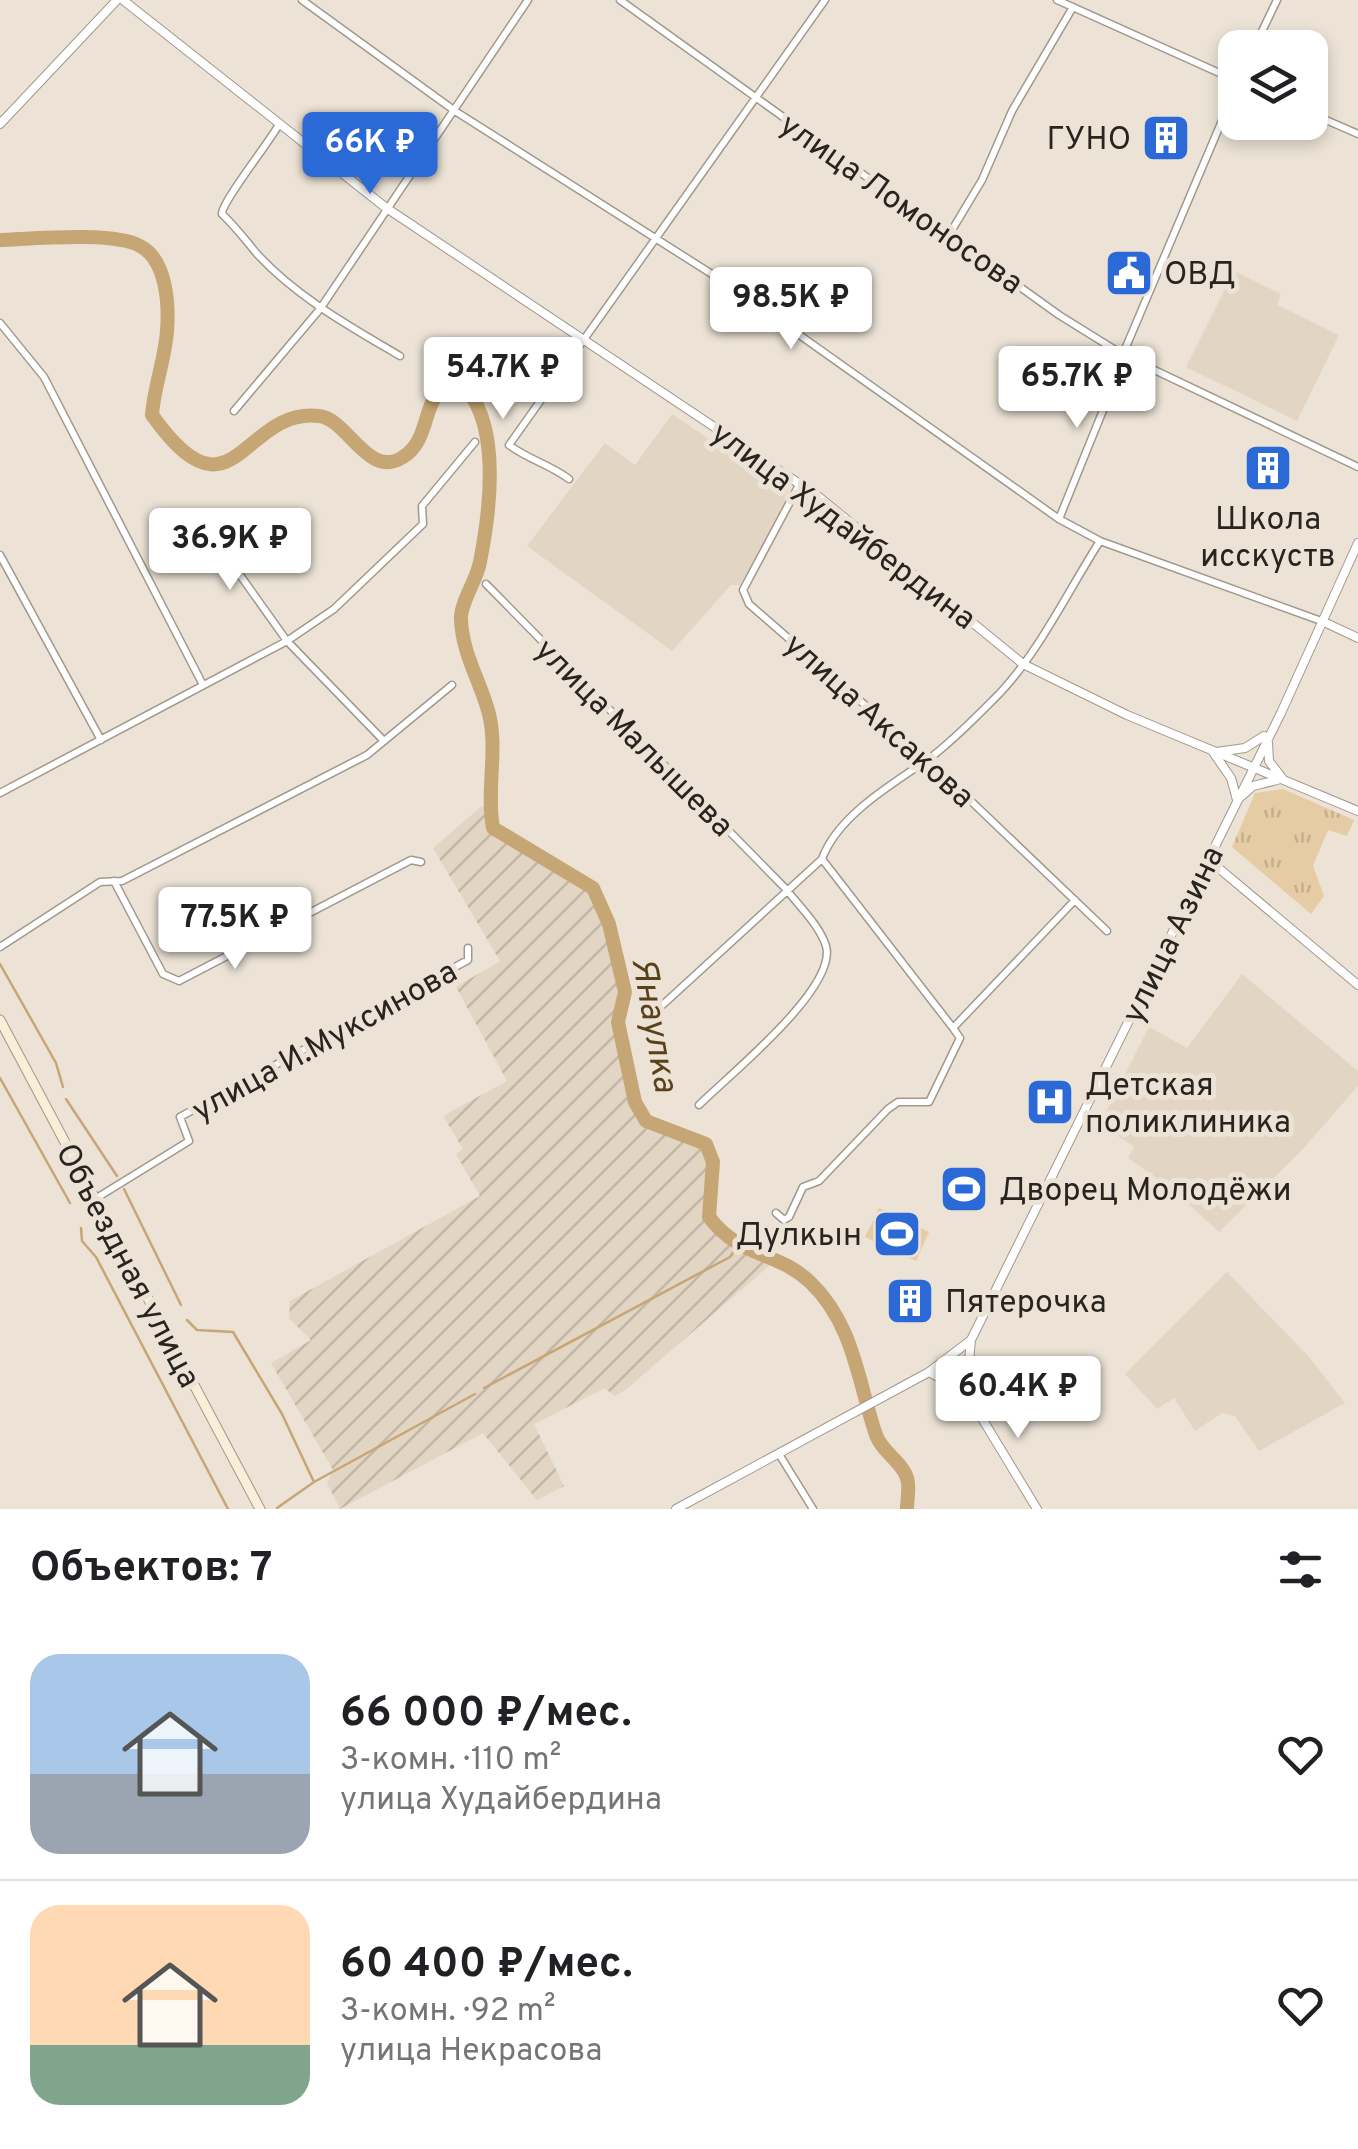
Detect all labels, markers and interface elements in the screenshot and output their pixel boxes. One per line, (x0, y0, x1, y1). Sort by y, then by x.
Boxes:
map controls (1218, 30, 1328, 140)
button: layers (1218, 30, 1328, 140)
street label: улица Ломоносова (771, 106, 1030, 305)
pin: 66K ₽ (300, 112, 440, 197)
building icon: ГУНО (1140, 112, 1192, 164)
place label: ГУНО (1046, 121, 1131, 161)
text: 66K ₽ (324, 124, 416, 164)
public building icon: ОВД (1103, 247, 1155, 299)
place label: ОВД (1164, 256, 1236, 296)
pin: 98.5K ₽ (699, 267, 883, 352)
text: 98.5K ₽ (732, 279, 850, 319)
pin: 54.7K ₽ (411, 337, 595, 422)
pin: 65.7K ₽ (985, 346, 1169, 431)
text: 54.7K ₽ (446, 349, 560, 389)
text: 65.7K ₽ (1020, 358, 1134, 398)
street label: улица Худайбердина (702, 415, 983, 640)
building icon: Школа исскуств (1242, 442, 1294, 494)
place label: Школа исскуств (1200, 501, 1336, 578)
pin: 36.9K ₽ (138, 508, 322, 593)
text: 36.9K ₽ (171, 520, 289, 560)
street label: улица Аксакова (775, 626, 981, 818)
street label: улица Малышева (525, 631, 741, 847)
street label: улица Азина (1115, 840, 1235, 1030)
pin: 77.5K ₽ (143, 887, 327, 972)
text: 77.5K ₽ (180, 899, 290, 939)
street label: улица И.Муксинова (186, 953, 465, 1132)
water label: Янаулка (620, 955, 686, 1096)
place label: Детская поликлиника (1085, 1067, 1291, 1144)
hospital icon: Детская поликлиника (1024, 1076, 1076, 1128)
street label: Объездная улица (45, 1137, 208, 1396)
sports icon: Дворец Молодёжи (938, 1163, 990, 1215)
place label: Дворец Молодёжи (999, 1172, 1292, 1212)
sports icon: Дулкын (871, 1208, 923, 1260)
place label: Дулкын (736, 1217, 862, 1257)
building icon: Пятерочка (884, 1275, 936, 1327)
place label: Пятерочка (945, 1284, 1107, 1324)
pin: 60.4K ₽ (926, 1356, 1110, 1441)
text: 60.4K ₽ (958, 1368, 1078, 1408)
icon: filters (1273, 1542, 1328, 1597)
text: Объектов: 7 (30, 1543, 273, 1596)
text: 66 000 ₽/мес. (340, 1688, 632, 1741)
icon: home (110, 1694, 230, 1814)
icon: heart (1273, 1727, 1328, 1782)
text: 3-комн. · 110 m² (340, 1741, 561, 1781)
text: улица Худайбердина (340, 1781, 662, 1821)
text: 60 400 ₽/мес. (340, 1939, 633, 1992)
icon: home (110, 1945, 230, 2065)
icon: heart (1273, 1978, 1328, 2033)
text: 3-комн. · 92 m² (340, 1992, 556, 2032)
text: улица Некрасова (340, 2032, 602, 2072)

